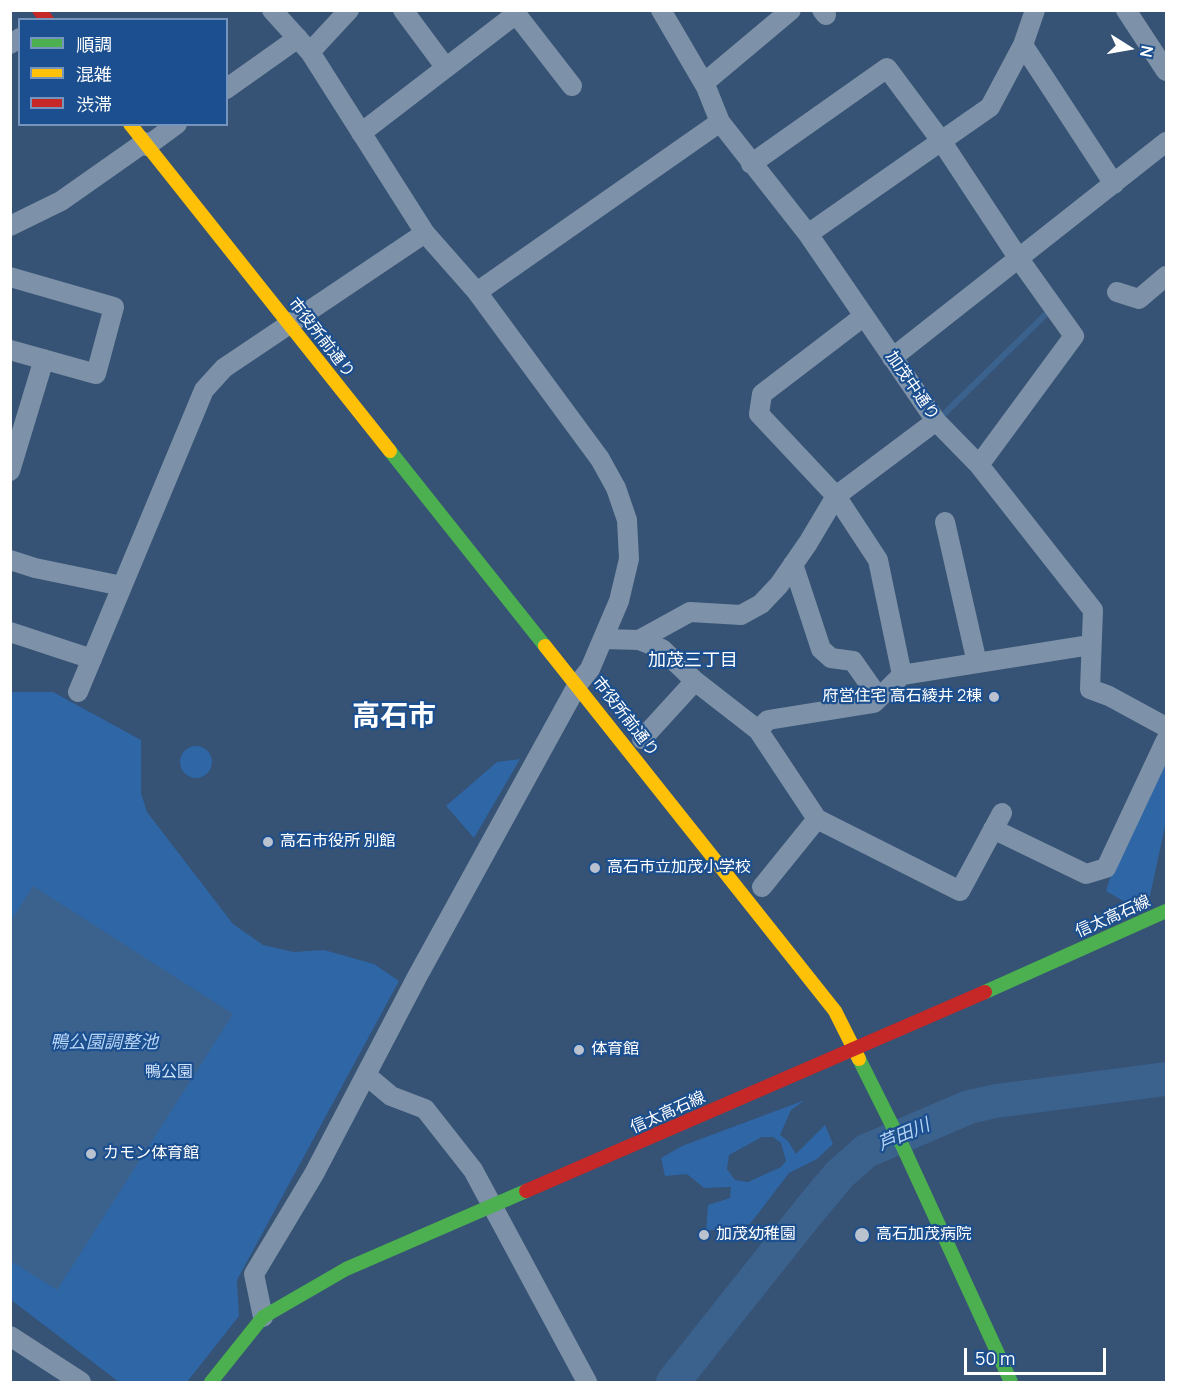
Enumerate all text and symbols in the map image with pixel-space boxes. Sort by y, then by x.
legend [18,18,228,126]
north arrow [1099,18,1159,78]
text: 順調 [76,32,112,56]
text: N [1135,44,1159,59]
text: 混雑 [76,62,112,86]
text: 渋滞 [76,92,112,116]
street label: 市役所前通り [284,294,358,382]
street label: 加茂中通り [881,348,943,424]
district label: 加茂三丁目 [648,650,738,672]
street label: 市役所前通り [588,673,662,761]
place label: 府営住宅 高石綾井 2棟 [822,687,982,707]
marker: 府営住宅 高石綾井 2棟 [987,690,1001,704]
district label: 高石市 [352,700,436,734]
place label: 高石市役所 別館 [280,832,395,852]
marker: 高石市役所 別館 [261,835,275,849]
place label: 高石市立加茂小学校 [607,858,751,878]
marker: 高石市立加茂小学校 [588,861,602,875]
street label: 信太高石線 [1073,892,1153,942]
water label: 鴨公園調整池 [50,1032,158,1054]
place label: 体育館 [591,1040,639,1060]
marker: 体育館 [572,1043,586,1057]
park label: 鴨公園 [145,1063,193,1083]
street label: 信太高石線 [628,1088,708,1138]
water label: 芦田川 [875,1115,933,1155]
place label: カモン体育館 [103,1144,199,1164]
marker: カモン体育館 [84,1147,98,1161]
place label: 加茂幼稚園 [716,1225,796,1245]
place label: 高石加茂病院 [876,1225,972,1245]
marker: 高石加茂病院 [853,1226,871,1244]
marker: 加茂幼稚園 [697,1228,711,1242]
scale bar [967,1336,1110,1374]
text: 50 m [975,1346,1015,1370]

